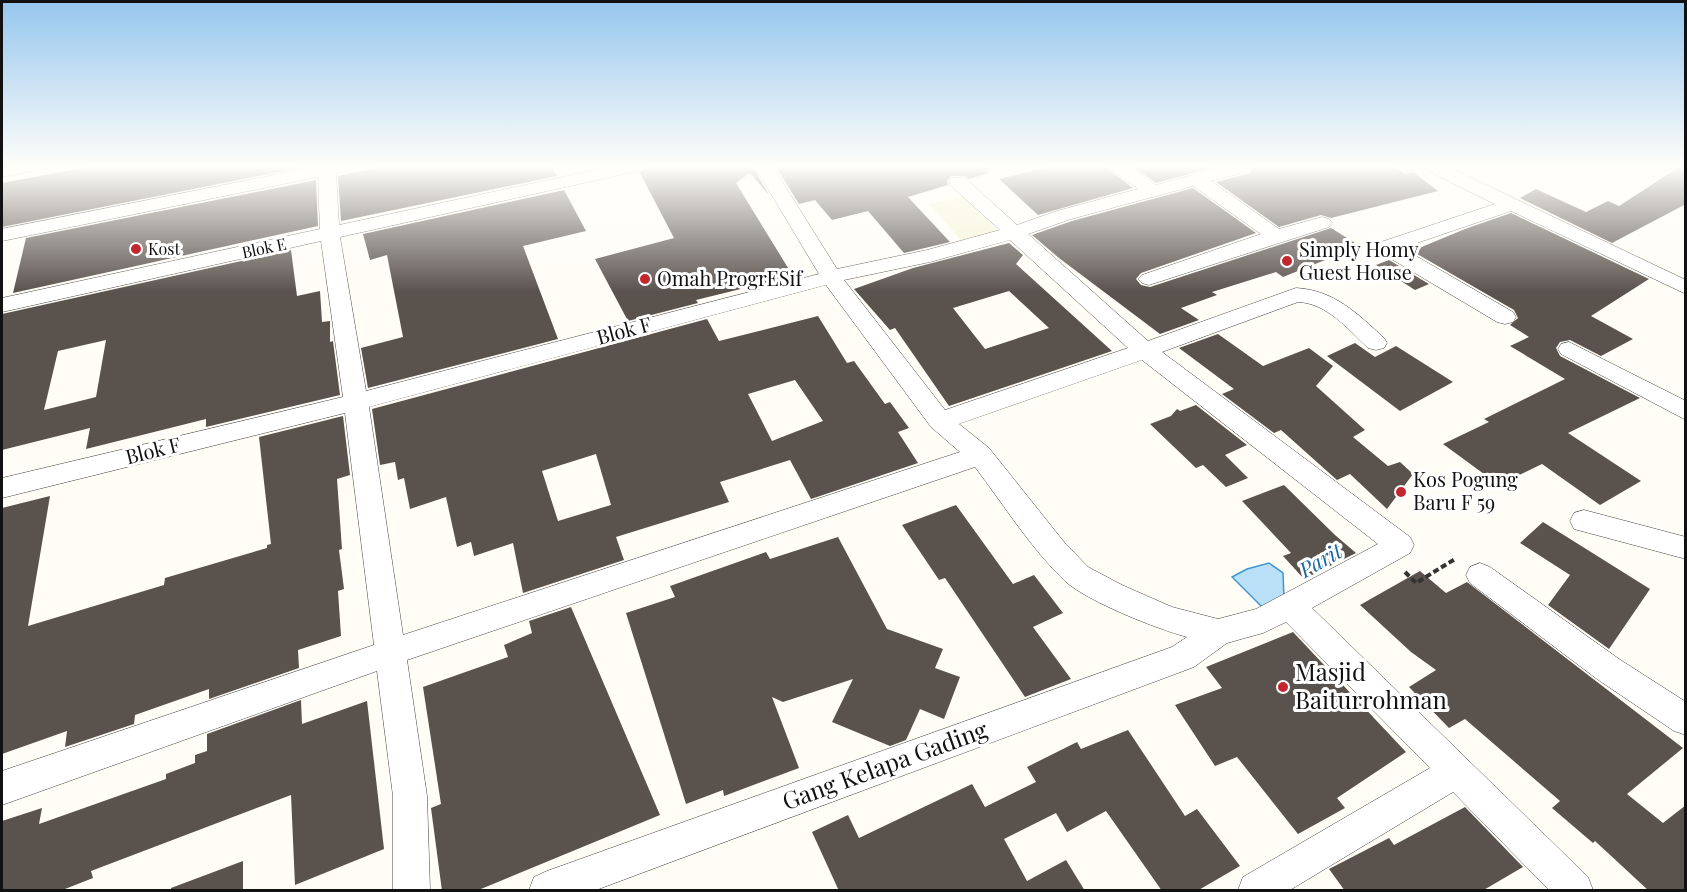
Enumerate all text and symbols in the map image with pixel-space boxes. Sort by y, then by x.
street label: Blok E [240,233,288,262]
place label: Simply Homy Guest House [1299,235,1419,285]
place label: Kost [148,238,180,259]
marker: Kost [129,242,143,256]
marker: Simply Homy Guest House [1280,254,1294,268]
place label: Omah ProgrESif [657,264,803,291]
marker: Omah ProgrESif [638,272,652,286]
street label: Blok F [593,309,654,350]
street label: Blok F [122,430,183,469]
place label: Kos Pogung Baru F 59 [1413,465,1518,515]
marker: Kos Pogung Baru F 59 [1394,485,1408,499]
water label: Parit [1292,535,1348,583]
place label: Masjid Baiturrohman [1295,655,1447,715]
marker: Masjid Baiturrohman [1276,680,1290,694]
street label: Gang Kelapa Gading [777,712,992,816]

